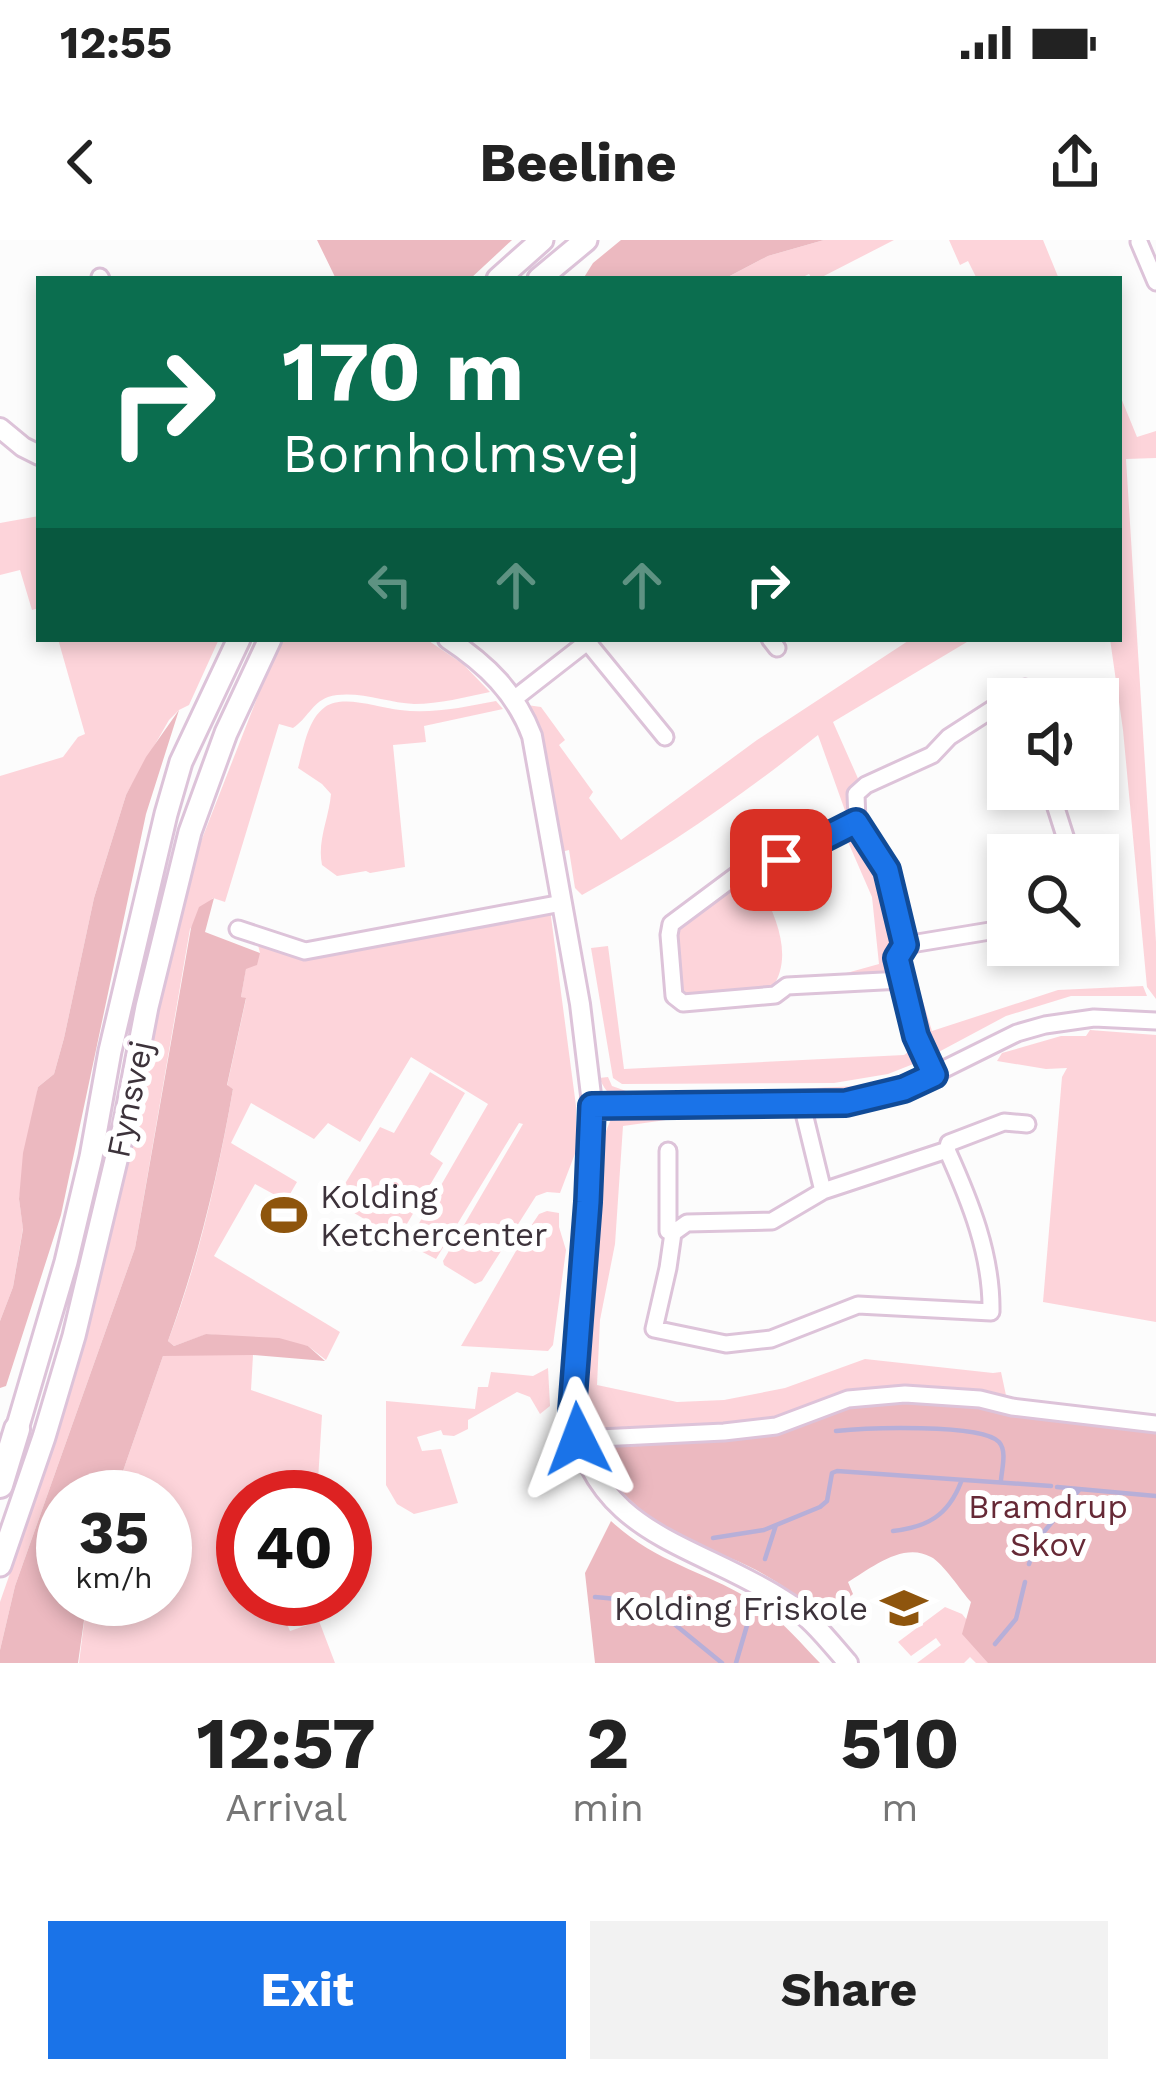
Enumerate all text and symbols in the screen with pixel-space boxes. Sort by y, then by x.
text: 12:55 [60,16,172,69]
icon: back [48,129,114,195]
icon: share [1042,129,1108,195]
text: Beeline [479,131,677,194]
text: 170 m [282,322,524,420]
icon: right [84,324,240,480]
text: Bornholmsvej [282,422,640,485]
icon: left [357,552,423,618]
icon: ahead [483,552,549,618]
icon: ahead [609,552,675,618]
icon: right [735,552,801,618]
map controls [987,678,1119,966]
button: sound [987,678,1119,810]
pin [730,809,832,911]
icon: arrive [748,827,814,893]
button: search [987,834,1119,966]
street label: Fynsvej [98,1037,161,1161]
place label: Kolding Ketchercenter [320,1177,548,1254]
sports icon: Kolding Ketchercenter [259,1190,309,1240]
position arrow [515,1376,641,1502]
speed limit sign: 40 [216,1470,372,1626]
park label: Bramdrup Skov [968,1487,1128,1564]
text: 35 [79,1497,149,1568]
text: km/h [75,1560,153,1595]
school or university icon: Kolding Friskole [879,1583,929,1633]
place label: Kolding Friskole [614,1589,868,1628]
text: 12:57 [196,1701,376,1785]
text: 2 [586,1701,629,1785]
text: 510 [840,1701,960,1785]
text: Arrival [225,1785,347,1830]
text: min [572,1785,644,1830]
text: m [881,1785,918,1830]
button: Exit [48,1921,566,2059]
button: Share [590,1921,1108,2059]

